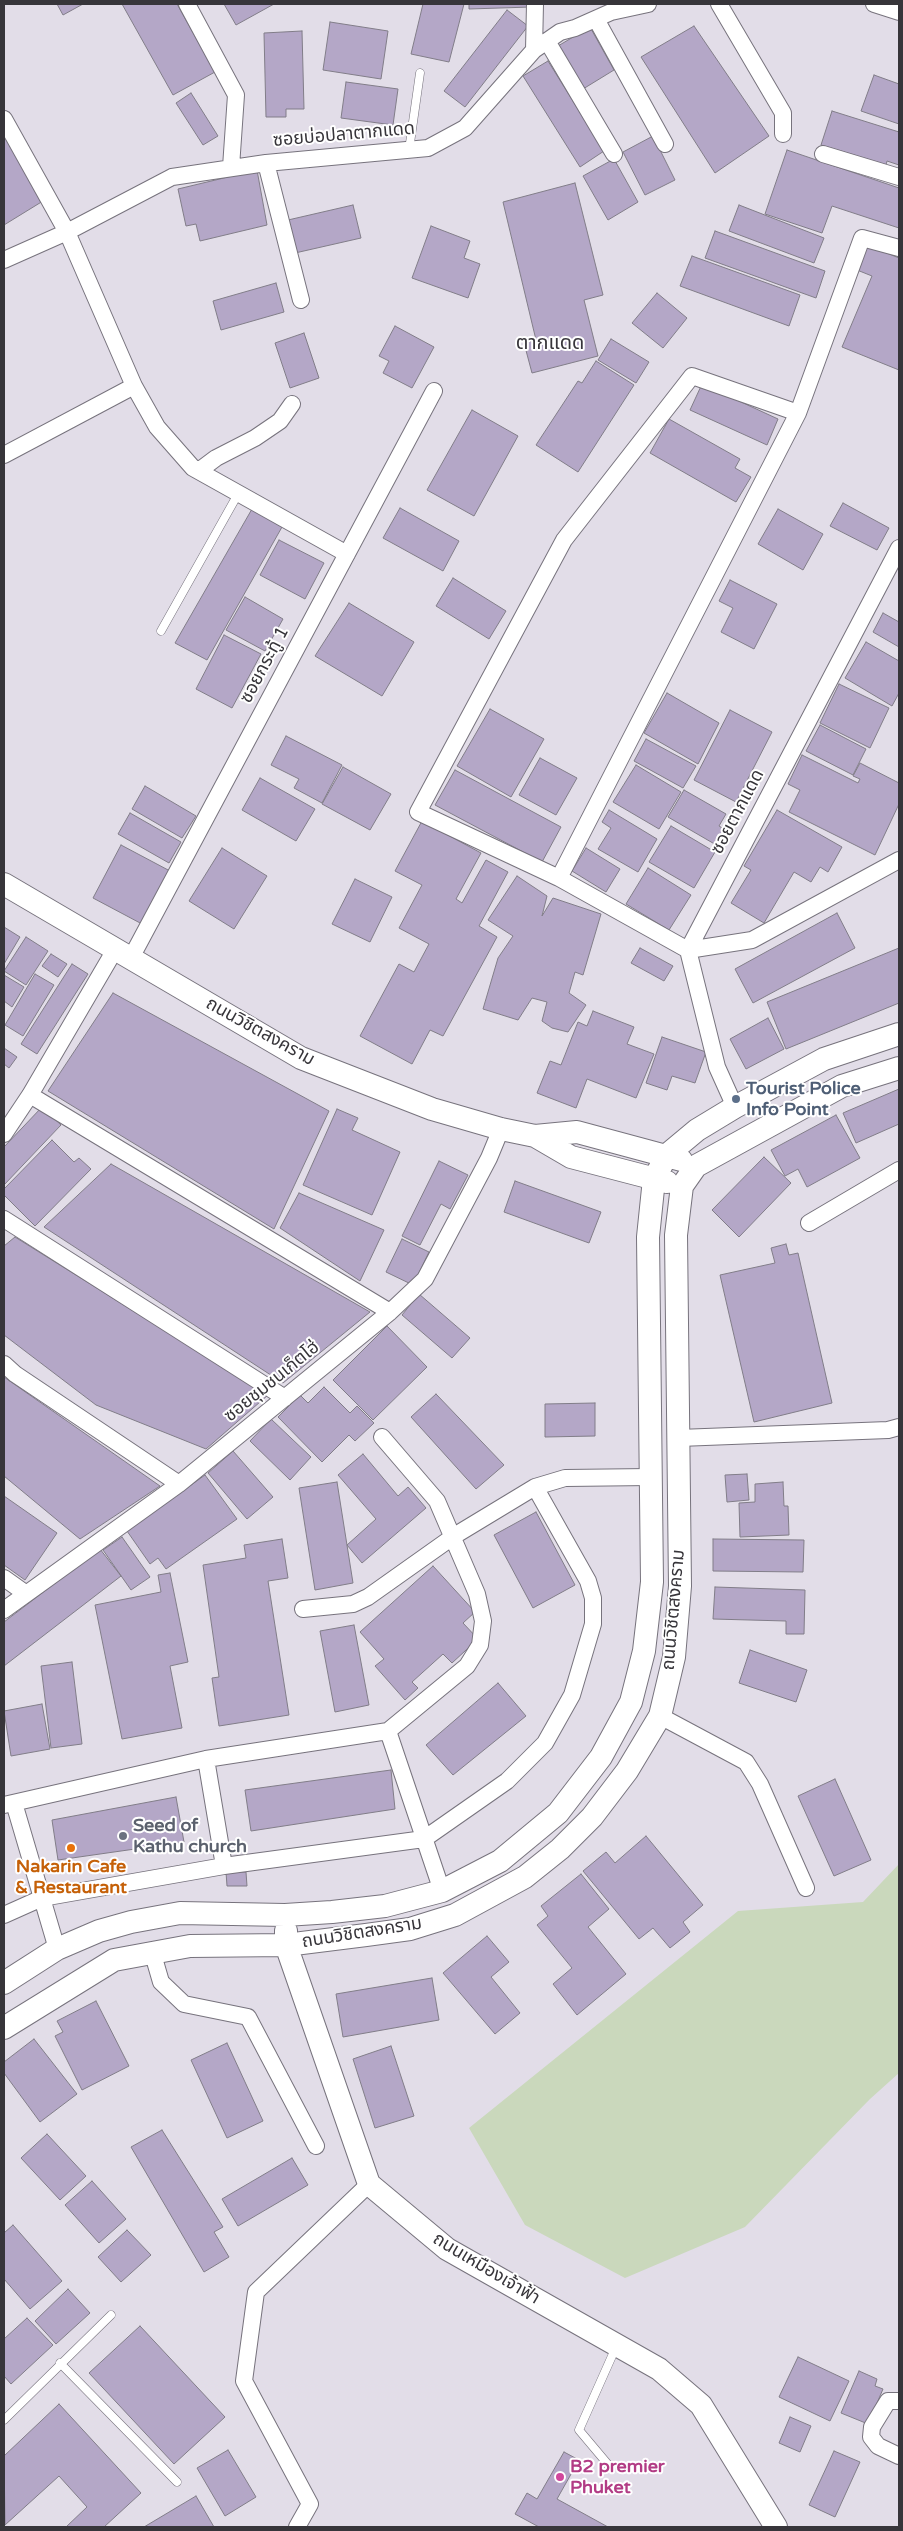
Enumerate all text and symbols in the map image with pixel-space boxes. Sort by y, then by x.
street label: ซอยบ่อปลาตากแดด [272,118,416,152]
district label: ตากแดด [516,332,584,356]
street label: ซอยกระทู้ 1 [236,623,294,707]
street label: ซอยตากแดด [707,766,769,858]
street label: ถนนวิชิตสงคราม [202,993,318,1071]
place label: Tourist Police Info Point [746,1078,861,1120]
marker: Tourist Police Info Point [730,1093,742,1105]
street label: ซอยชุมชนเก็ตโฮ่ [220,1337,324,1427]
street label: ถนนวิชิตสงคราม [658,1549,690,1671]
place label: Seed of Kathu church [133,1815,247,1858]
marker: Seed of Kathu church [117,1830,129,1842]
marker: Nakarin Cafe & Restaurant [65,1842,77,1854]
place label: Nakarin Cafe & Restaurant [15,1856,127,1898]
street label: ถนนวิชิตสงคราม [300,1913,424,1953]
street label: ถนนเหมืองเจ้าฟ้า [429,2229,543,2309]
place label: B2 premier Phuket [570,2456,665,2498]
marker: B2 premier Phuket [554,2471,566,2483]

